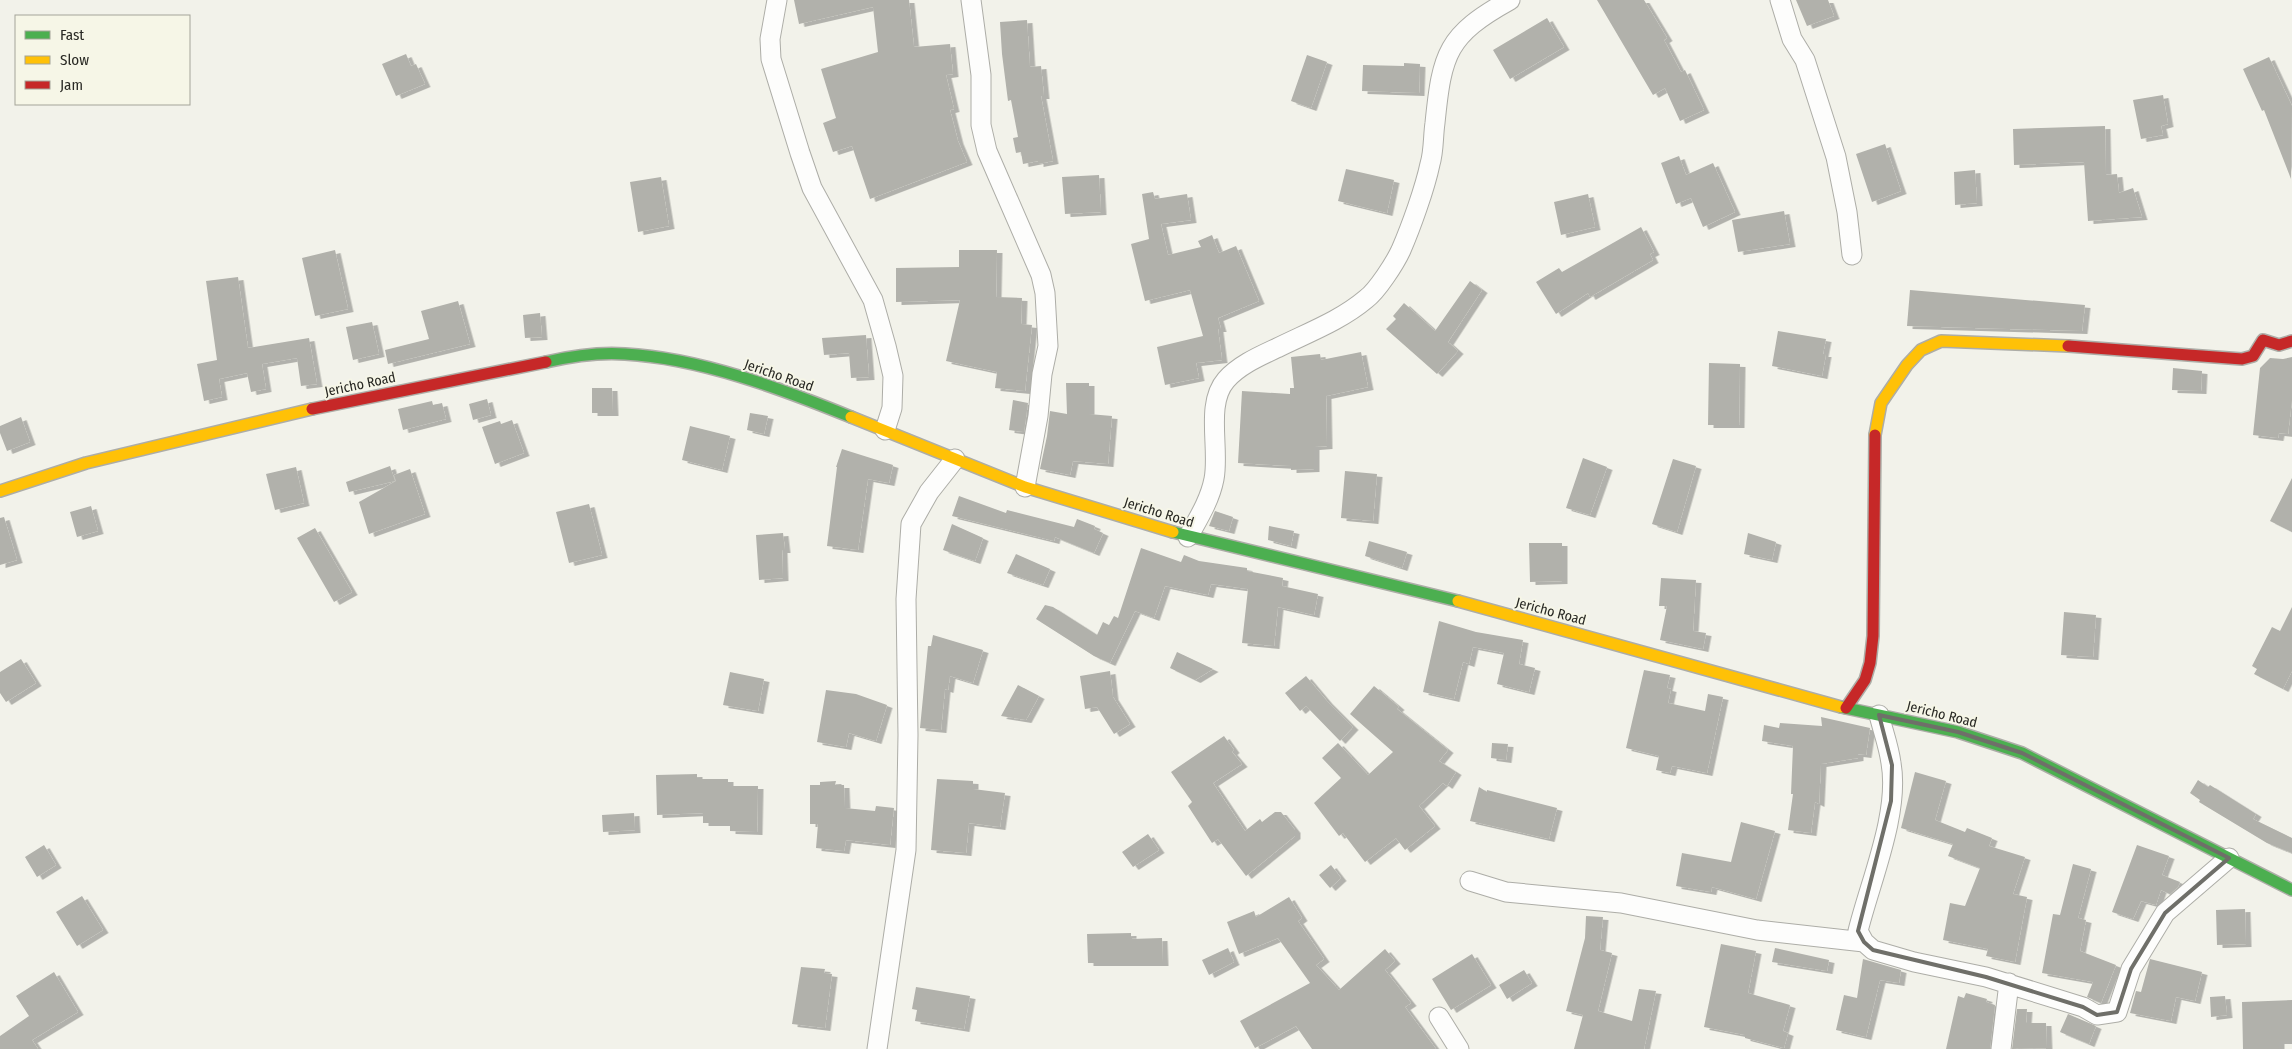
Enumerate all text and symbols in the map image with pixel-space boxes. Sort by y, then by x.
legend [15,15,190,105]
text: Fast [60,26,84,44]
text: Slow [60,51,89,69]
text: Jam [60,76,83,94]
street label: Jericho Road [742,356,816,395]
street label: Jericho Road [323,369,397,400]
street label: Jericho Road [1122,494,1196,531]
street label: Jericho Road [1514,594,1588,629]
street label: Jericho Road [1905,698,1979,731]

